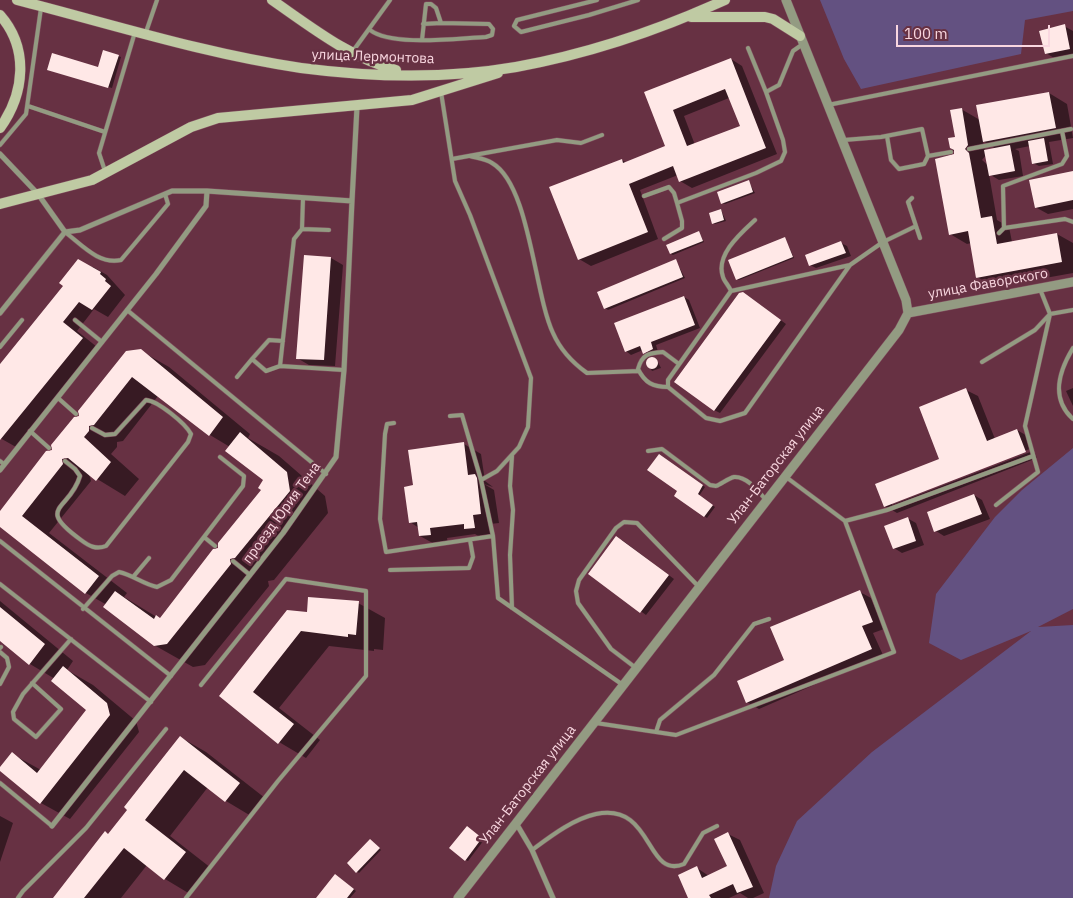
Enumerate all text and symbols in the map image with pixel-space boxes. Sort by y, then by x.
scale bar [898,15,1052,47]
text: 100 m [904,24,948,43]
street label: улица Лермонтова [311,46,435,68]
street label: улица Фаворского [927,265,1049,303]
street label: Улан-Баторская улица [724,402,828,528]
street label: проезд Юрия Тена [240,459,324,567]
street label: Улан-Баторская улица [476,722,580,848]

